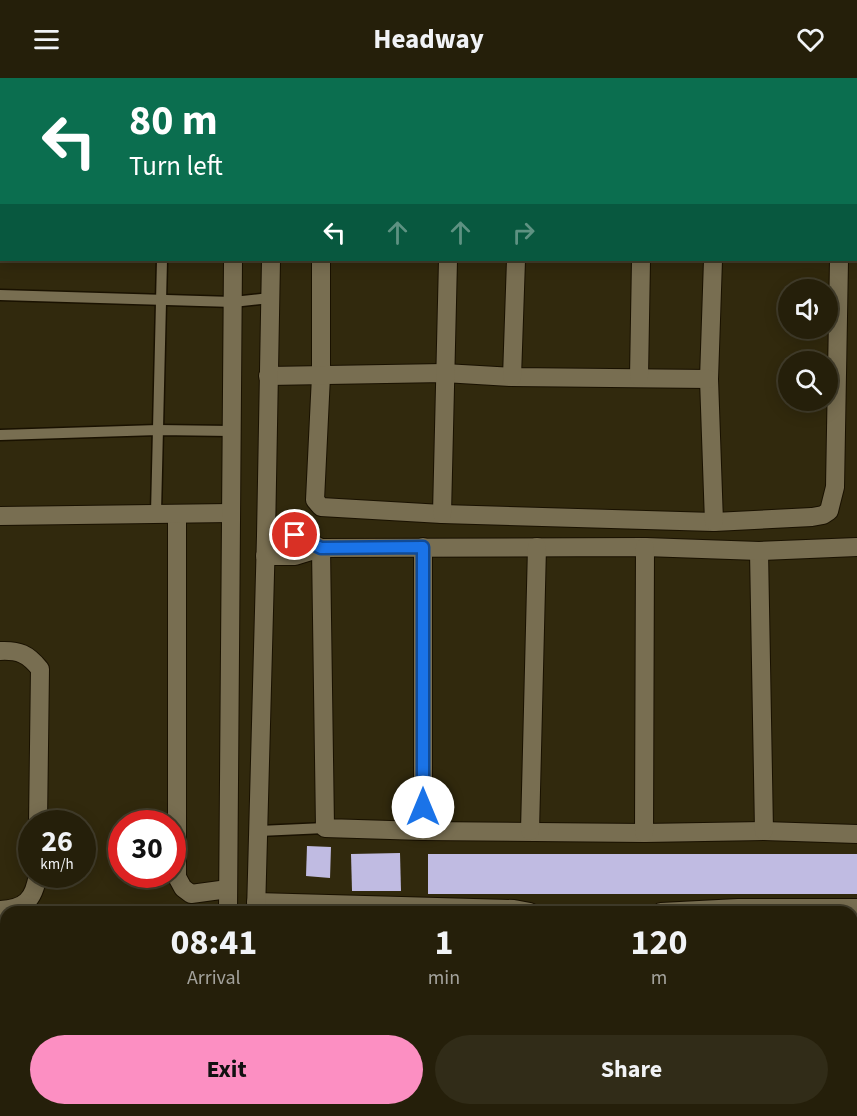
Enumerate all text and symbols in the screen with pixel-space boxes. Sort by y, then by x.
text: Headway [373,20,484,59]
icon: menu [30,23,63,56]
icon: heart [794,23,827,56]
text: 80 m [129,91,218,151]
icon: left [30,102,108,180]
text: Turn left [129,147,223,186]
icon: left [318,216,351,249]
icon: ahead [381,216,414,249]
icon: ahead [444,216,477,249]
icon: right [507,216,540,249]
map controls [778,279,838,411]
button: sound [778,279,838,339]
button: search [778,351,838,411]
pin [269,509,320,560]
icon: arrive [278,518,311,551]
position arrow [391,775,455,839]
speed limit sign: 30 [108,810,186,888]
text: 26 [41,820,73,863]
text: km/h [40,854,74,875]
text: 08:41 [170,917,257,968]
text: 1 [434,917,453,968]
text: 120 [631,917,688,968]
text: Arrival [187,964,241,992]
text: min [428,964,460,992]
text: m [651,964,667,992]
button: Exit [30,1035,423,1104]
button: Share [435,1035,828,1104]

